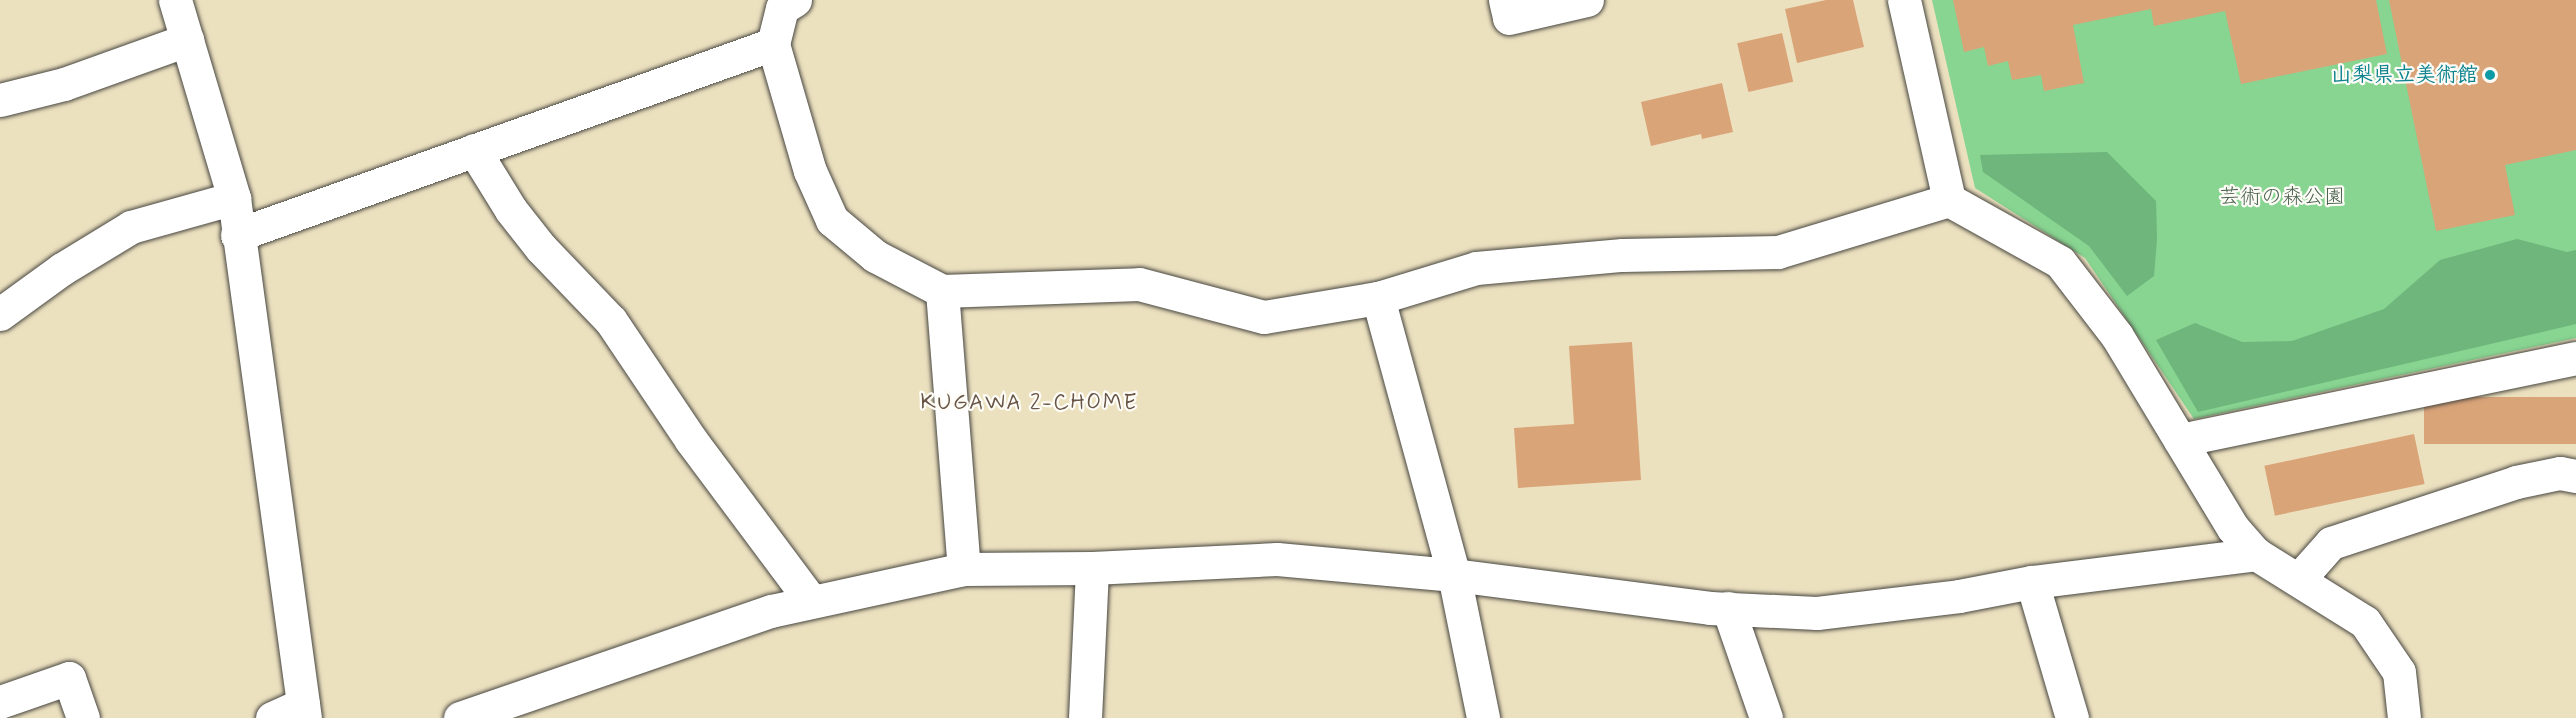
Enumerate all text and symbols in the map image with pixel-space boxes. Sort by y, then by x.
place label: 山梨県立美術館 [2331,62,2478,88]
marker: 山梨県立美術館 [2483,68,2497,82]
park label: 芸術の森公園 [2219,184,2345,210]
district label: KUGAWA 2-CHOME [922,391,1136,417]

